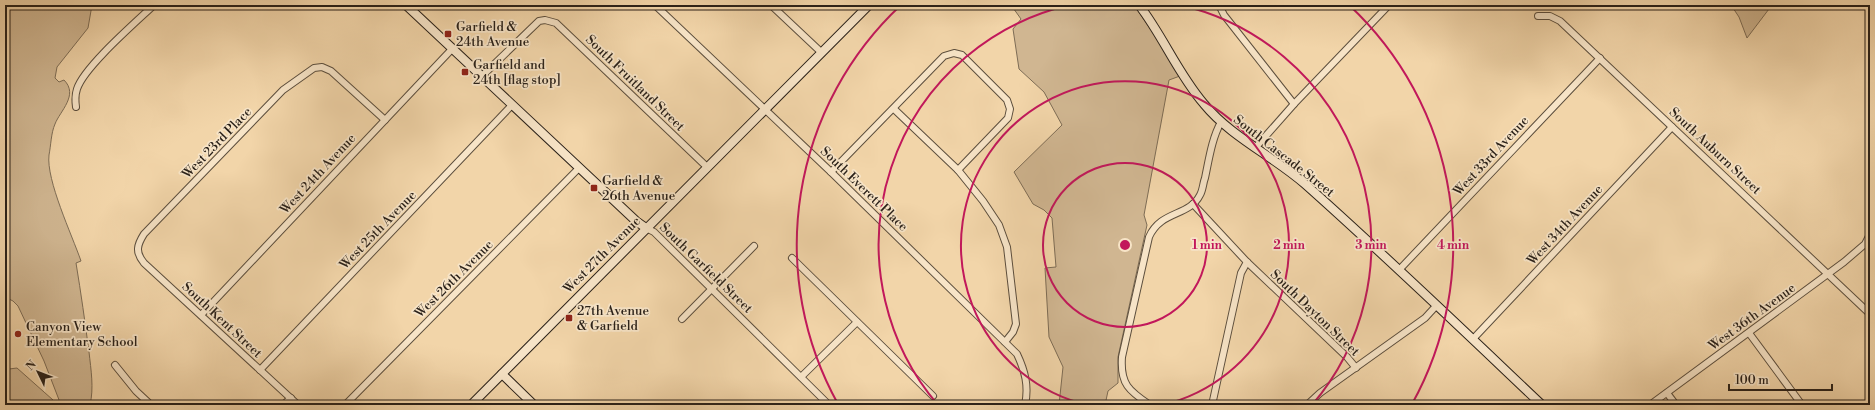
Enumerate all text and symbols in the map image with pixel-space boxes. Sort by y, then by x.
place label: Garfield & 24th Avenue [456,19,530,50]
marker: Garfield & 24th Avenue [443,29,453,39]
street label: South Fruitland Street [582,32,688,135]
place label: Garfield and 24th [flag stop] [473,57,561,88]
marker: Garfield and 24th [flag stop] [460,67,470,77]
street label: West 23rd Place [178,104,255,183]
street label: South Auburn Street [1666,104,1765,198]
street label: South Cascade Street [1230,112,1338,201]
street label: West 33rd Avenue [1449,112,1532,200]
street label: West 24th Avenue [276,130,360,218]
street label: South Everett Place [817,143,911,235]
place label: Garfield & 26th Avenue [602,173,676,204]
street label: West 34th Avenue [1523,181,1607,269]
marker: Garfield & 26th Avenue [589,183,599,193]
street label: West 25th Avenue [336,187,420,273]
street label: West 27th Avenue [559,213,644,298]
street label: South Garfield Street [656,219,756,317]
street label: West 26th Avenue [411,236,497,322]
centre of rings [1118,238,1132,252]
text: 1 min [1192,238,1223,253]
text: 2 min [1273,238,1305,253]
text: 3 min [1355,238,1387,253]
text: 4 min [1437,238,1470,253]
street label: South Dayton Street [1267,266,1363,360]
street label: South Kent Street [179,279,266,361]
street label: West 36th Avenue [1705,280,1799,355]
place label: 27th Avenue & Garfield [577,303,649,334]
marker: 27th Avenue & Garfield [564,313,574,323]
place label: Canyon View Elementary School [26,319,138,350]
marker: Canyon View Elementary School [13,329,23,339]
north arrow [18,352,58,392]
text: N [23,358,40,374]
scale bar [1729,366,1832,392]
text: 100 m [1735,373,1769,388]

